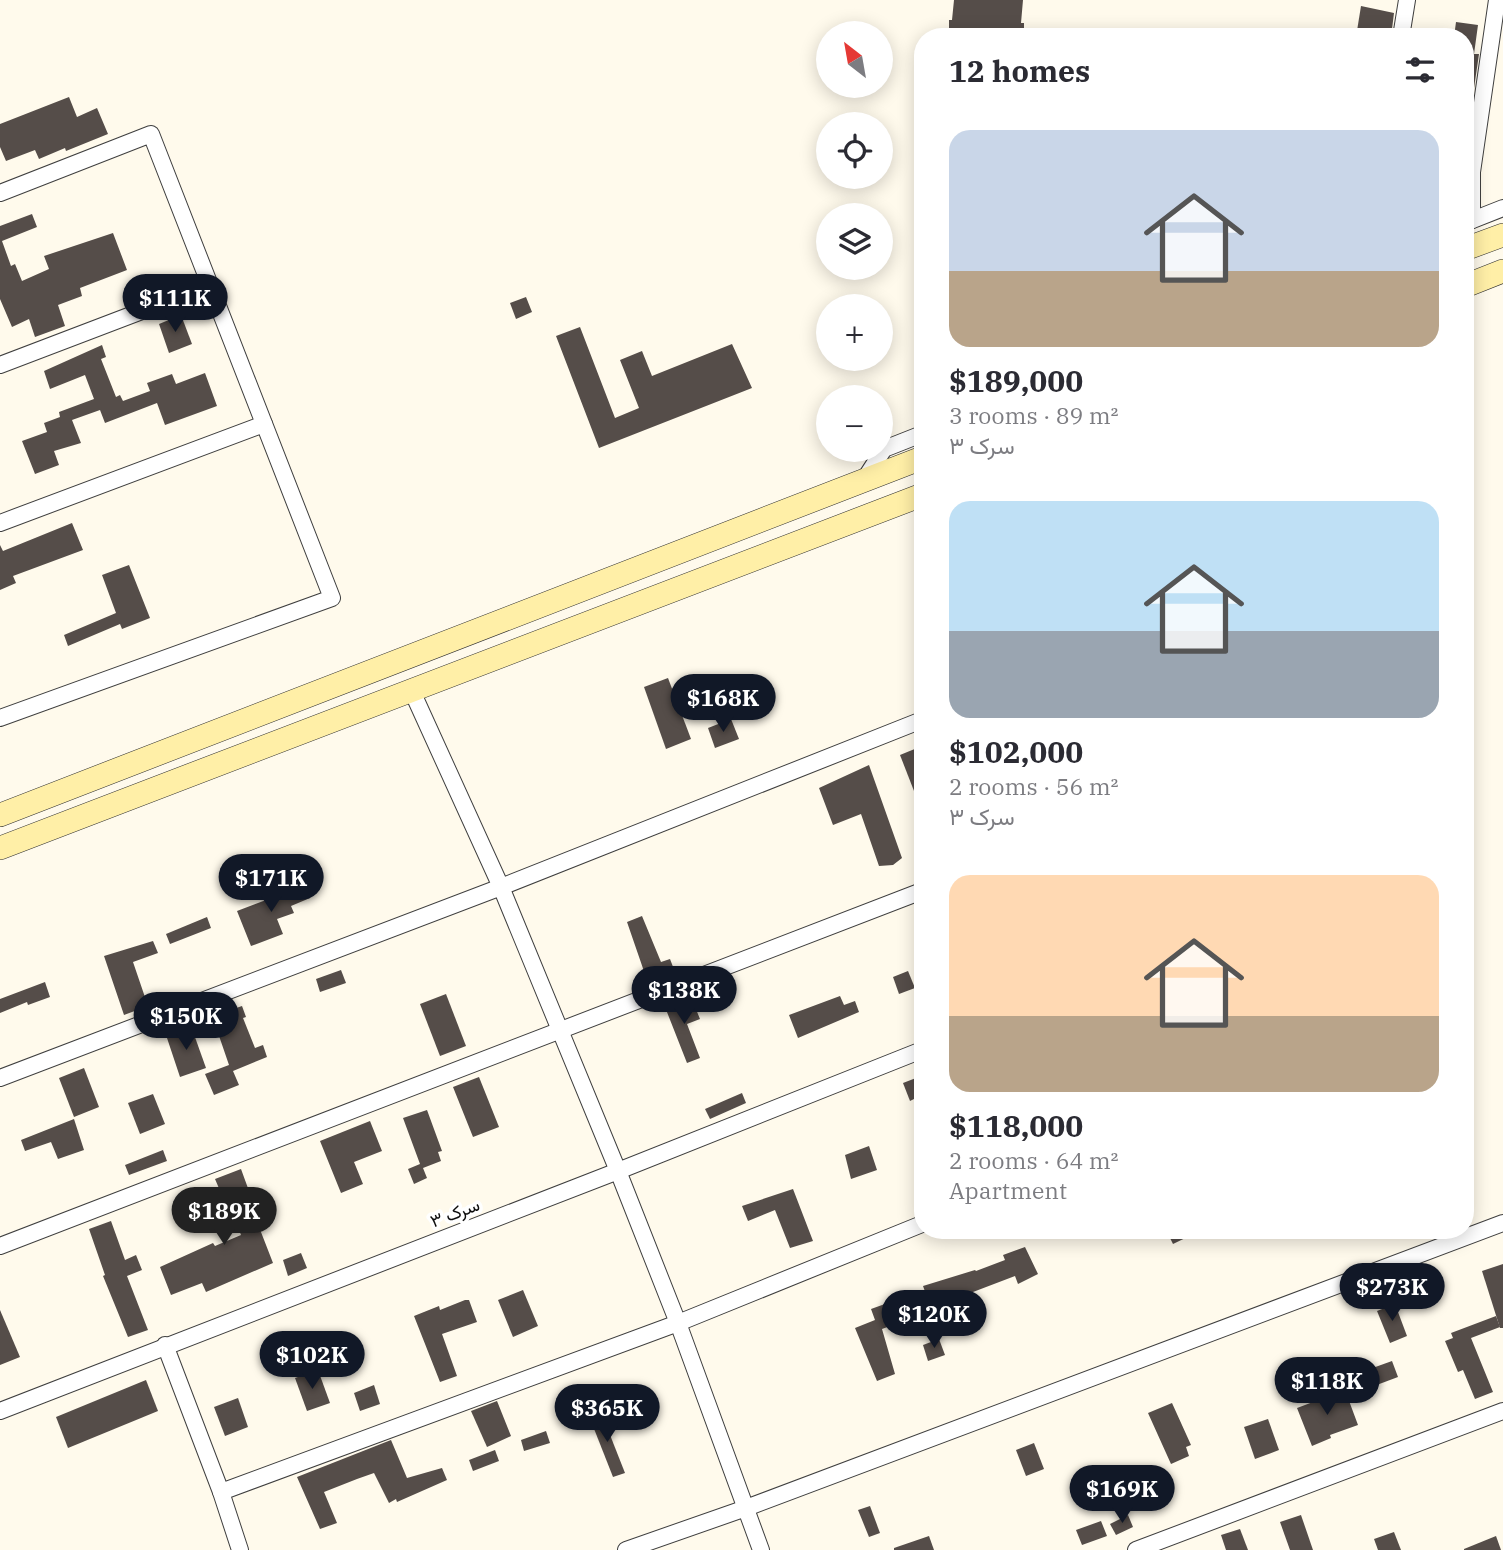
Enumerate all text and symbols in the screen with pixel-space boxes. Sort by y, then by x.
north arrow [816,21,892,98]
map controls [816,21,893,462]
text: 12 homes [949,51,1090,90]
icon: filters [1401,51,1439,89]
button: locate [816,112,893,189]
icon: home [1131,175,1257,301]
button: layers [816,203,893,280]
pin: $111K [126,274,224,334]
text: $111K [139,282,211,312]
button: + [816,294,893,371]
text: $189,000 [949,361,1083,400]
button: − [816,385,893,462]
text: 3 rooms · 89 m² [949,400,1119,430]
text: سرک ۳ [949,430,1015,460]
icon: home [1131,546,1257,672]
pin: $168K [674,674,772,734]
text: $168K [687,682,759,712]
text: $102,000 [949,732,1083,771]
text: 2 rooms · 56 m² [949,771,1119,801]
text: سرک ۳ [949,801,1015,831]
pin: $171K [222,855,320,914]
text: $171K [235,862,307,892]
icon: home [1131,920,1257,1046]
pin: $138K [635,967,733,1026]
text: $138K [648,974,720,1004]
pin: $150K [137,992,235,1052]
text: $150K [150,1000,222,1030]
text: $118,000 [949,1106,1083,1145]
text: 2 rooms · 64 m² [949,1145,1119,1175]
text: Apartment [949,1175,1067,1205]
pin: $189K [175,1188,273,1247]
street label: سرک ۳ [427,1193,483,1232]
text: $189K [188,1195,260,1225]
pin: $273K [1343,1264,1441,1323]
text: $273K [1356,1271,1428,1301]
pin: $120K [885,1290,983,1350]
text: $120K [898,1298,970,1328]
pin: $102K [263,1332,361,1391]
text: $102K [276,1339,348,1369]
pin: $118K [1278,1358,1376,1417]
text: $118K [1291,1365,1363,1395]
pin: $365K [558,1384,656,1444]
text: $365K [571,1392,643,1422]
pin: $169K [1073,1466,1171,1525]
text: $169K [1086,1473,1158,1503]

